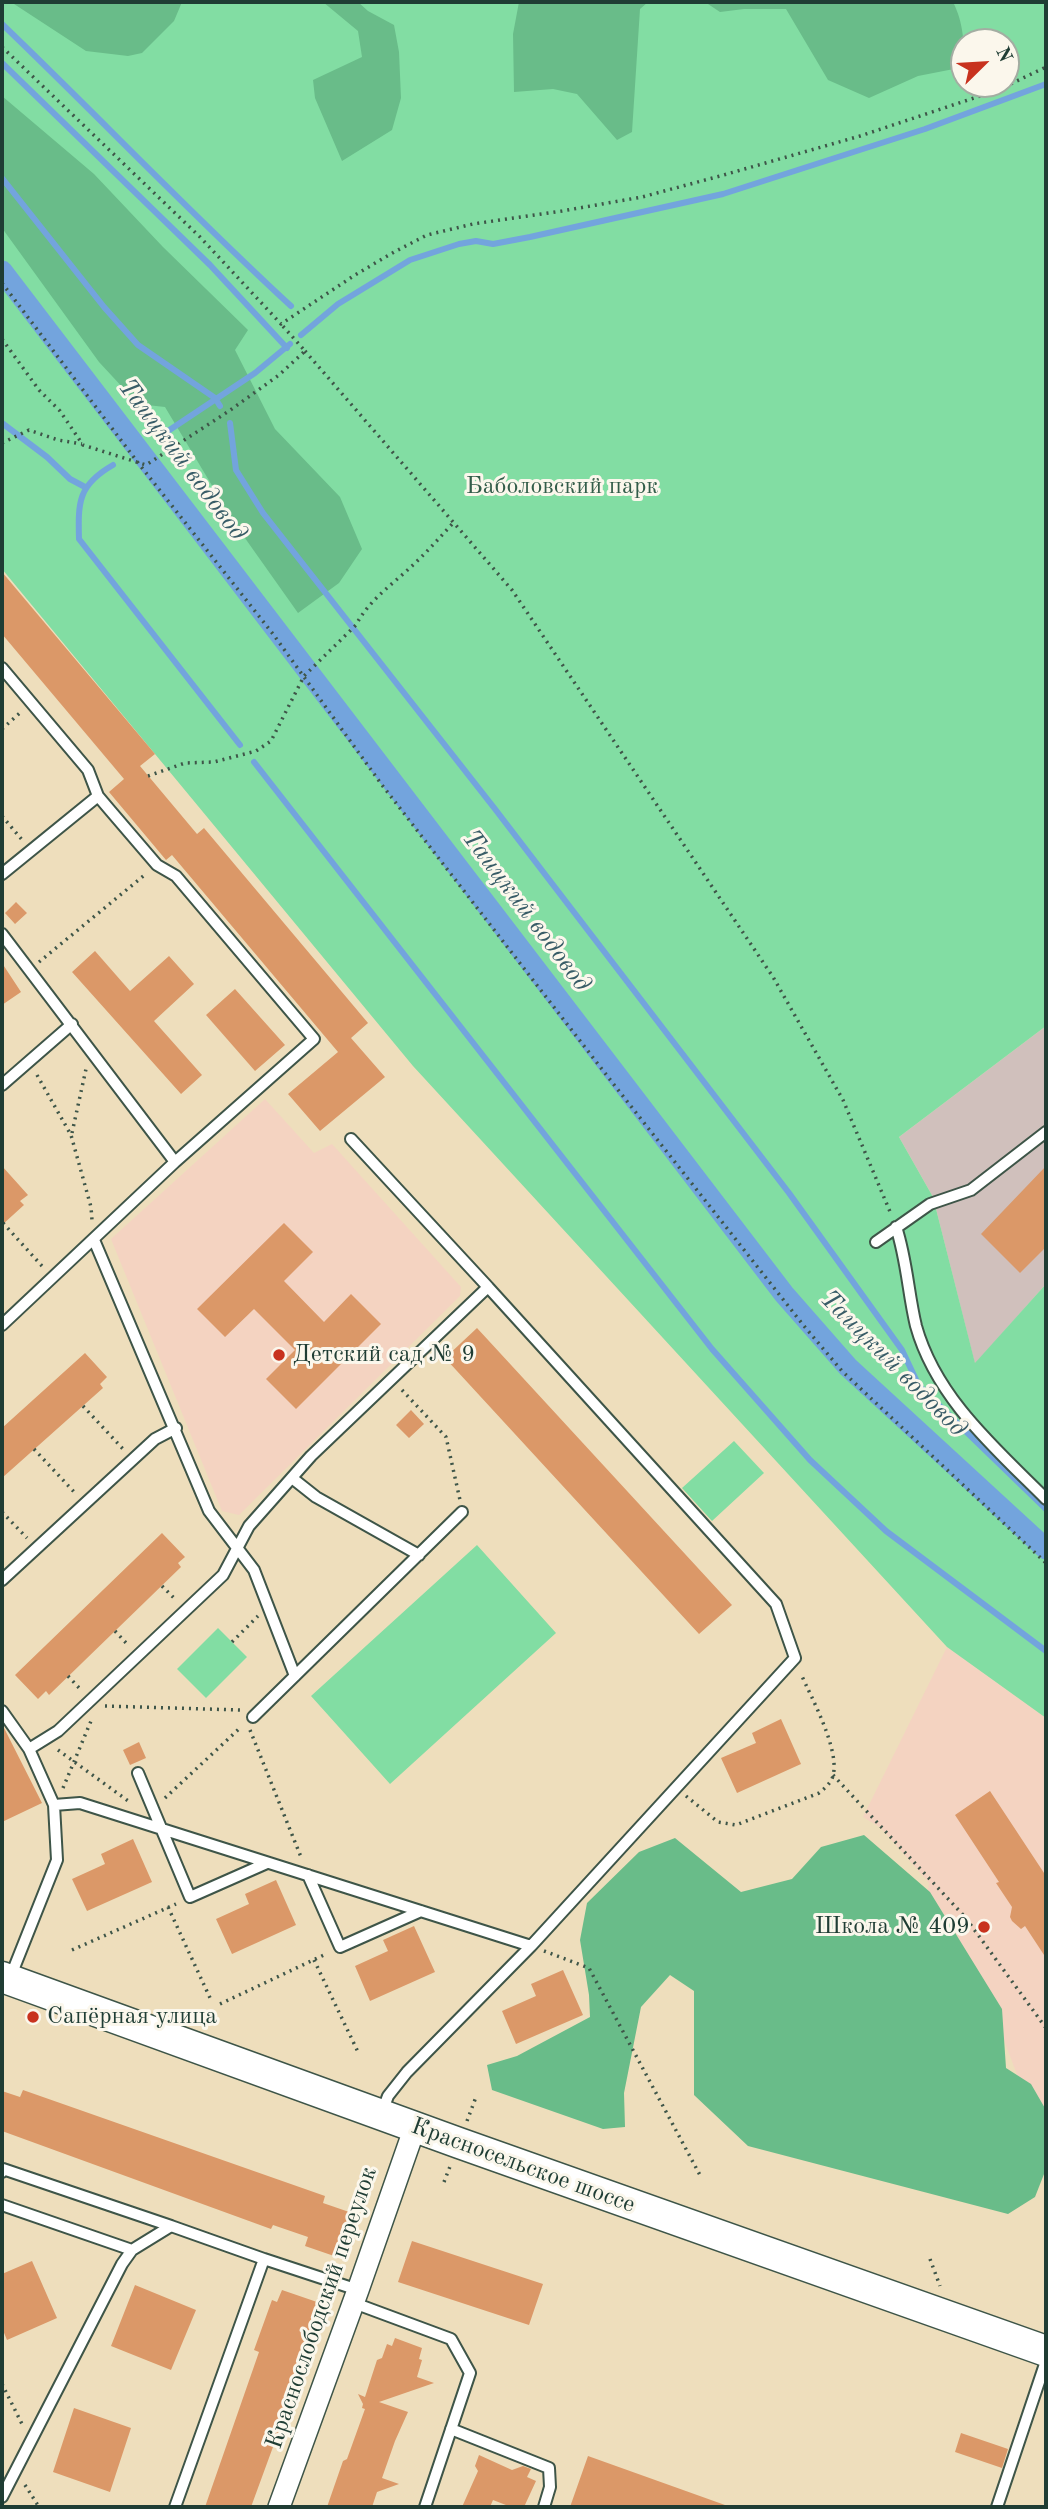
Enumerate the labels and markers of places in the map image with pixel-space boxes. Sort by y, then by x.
place label: Детский сад № 9 [293,1341,475,1369]
marker: Детский сад № 9 [271,1347,287,1363]
place label: Школа № 409 [815,1913,970,1941]
marker: Школа № 409 [976,1919,992,1935]
place label: Сапёрная улица [47,2003,217,2031]
marker: Сапёрная улица [25,2009,41,2025]

